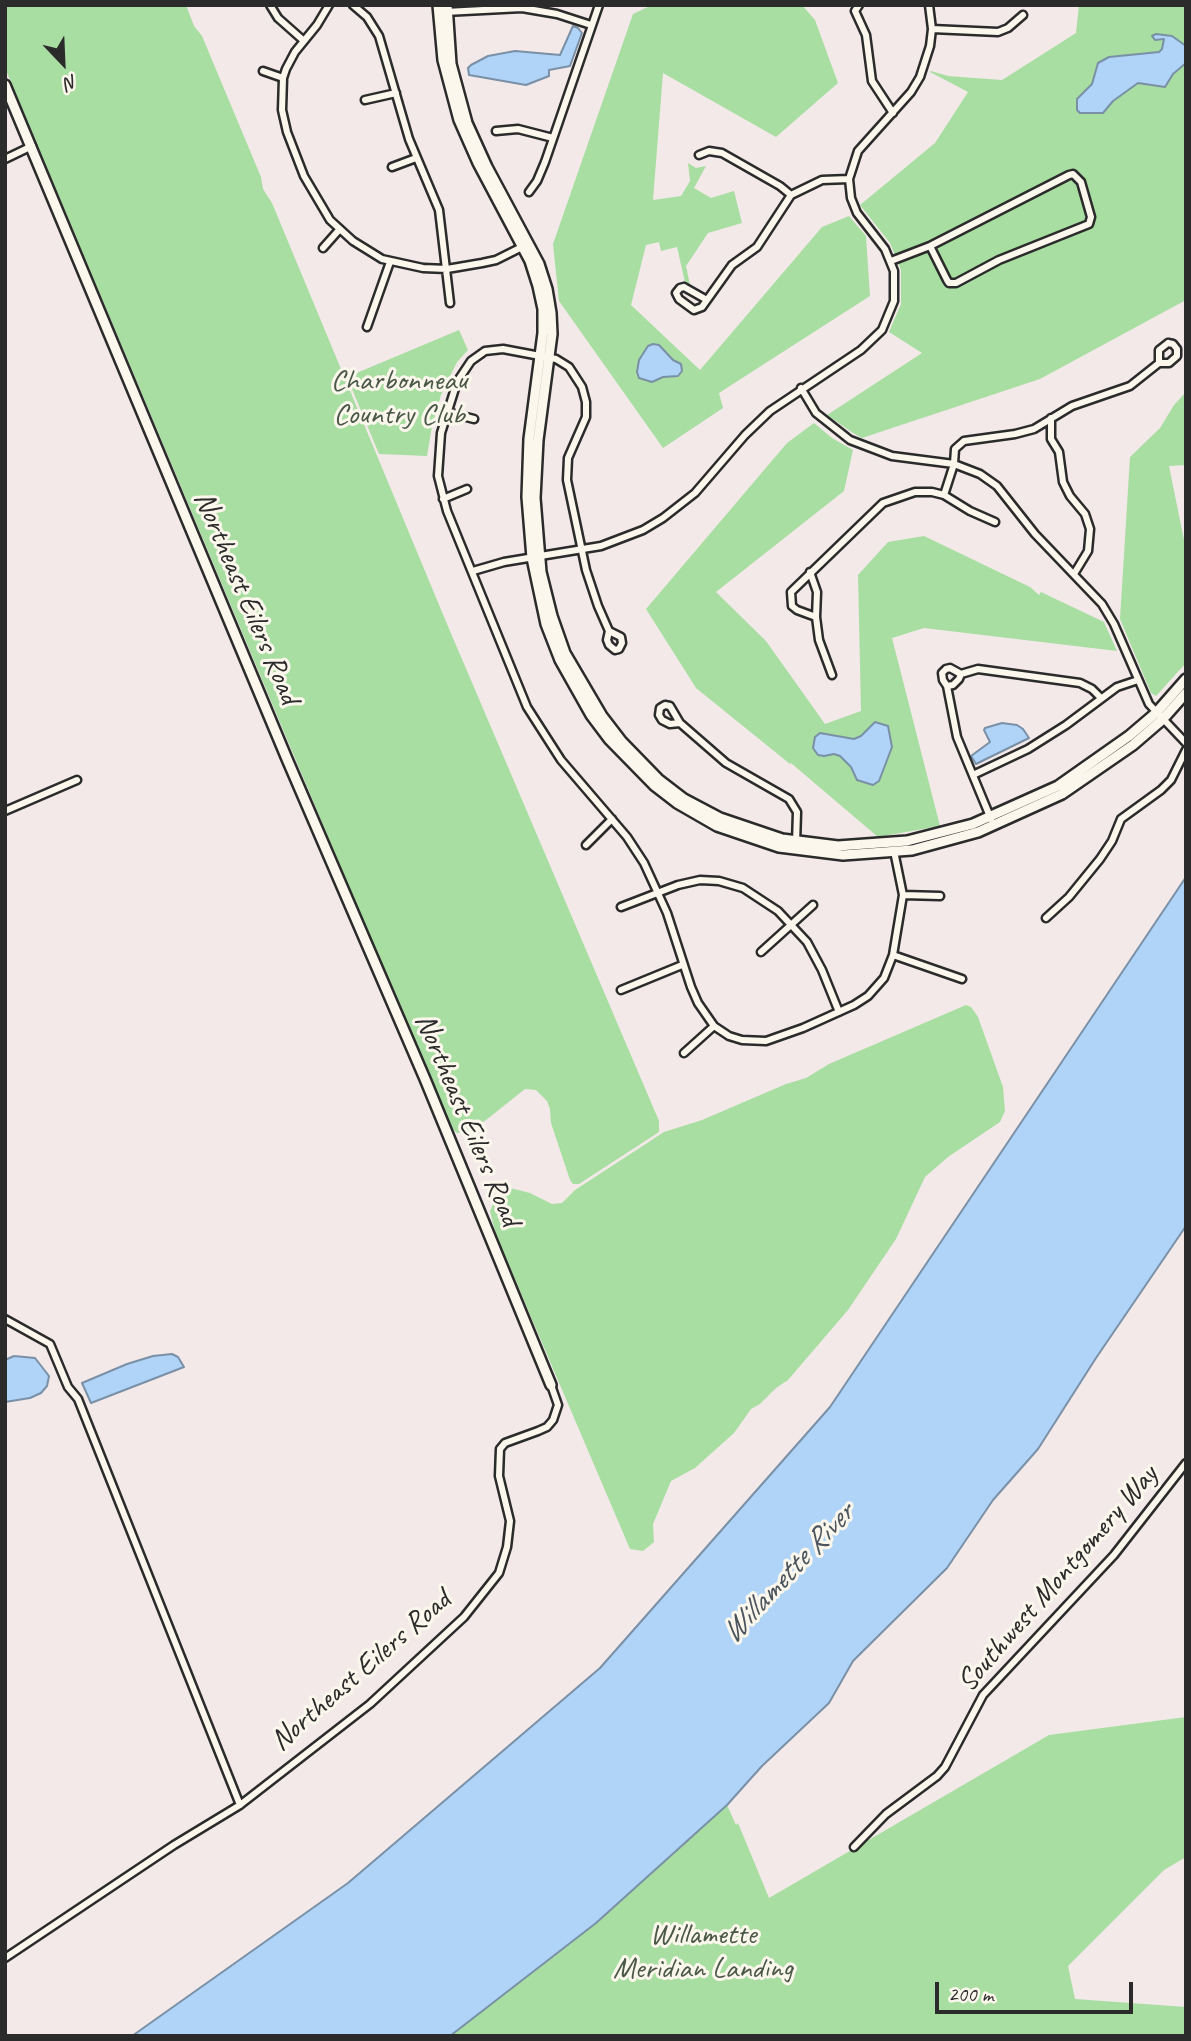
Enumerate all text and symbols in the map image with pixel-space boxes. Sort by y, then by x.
north arrow [28,28,98,98]
text: N [61,69,81,96]
park label: Charbonneau Country Club [331,363,467,434]
street label: Northeast Eilers Road [185,486,307,710]
street label: Northeast Eilers Road [406,1008,528,1232]
street label: Southwest Montgomery Way [950,1458,1166,1700]
water label: Willamette River [714,1496,862,1652]
street label: Northeast Eilers Road [263,1583,459,1759]
park label: Willamette Meridian Landing [613,1917,793,1988]
scale bar [939,1968,1137,2012]
text: 200 m [948,1981,993,2007]

